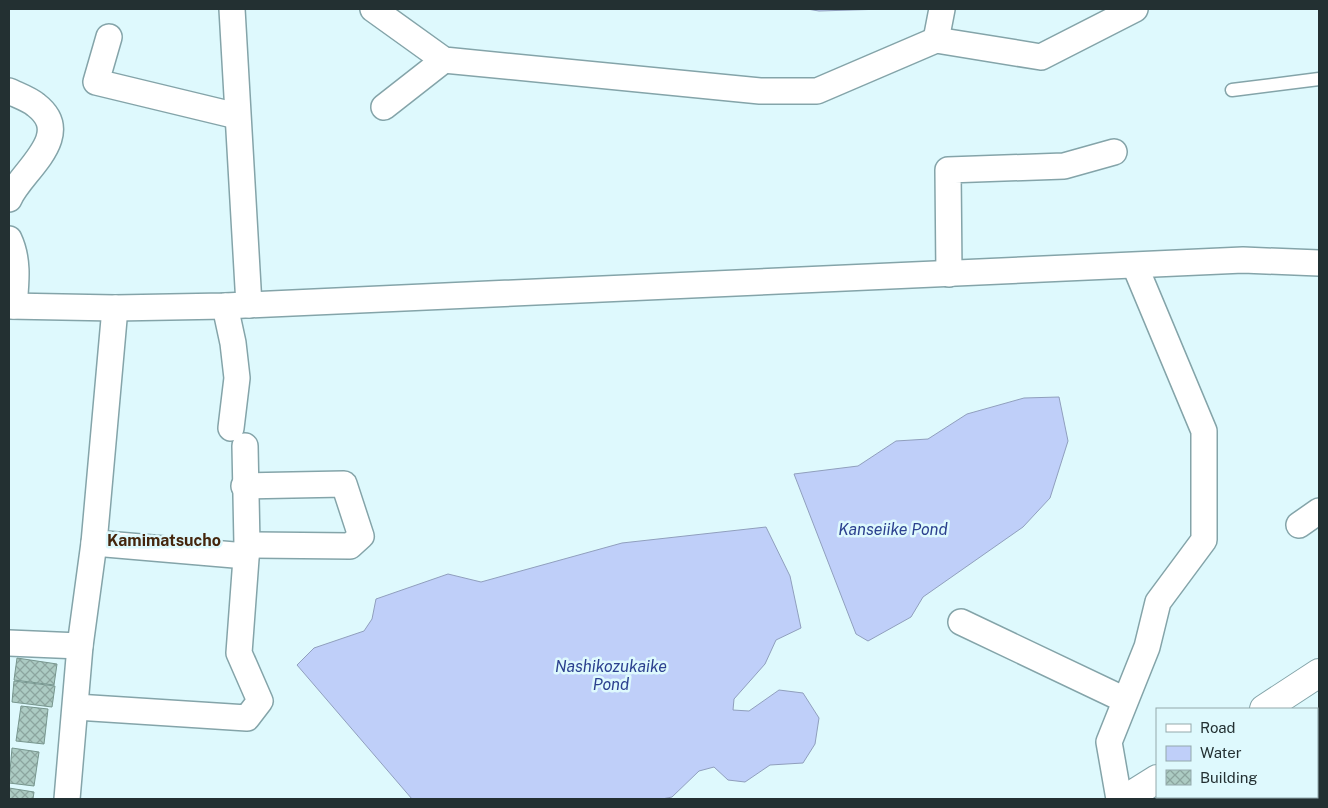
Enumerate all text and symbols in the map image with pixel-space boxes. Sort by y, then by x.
water label: Kanseiike Pond [838,520,949,539]
district label: Kamimatsucho [107,531,221,550]
water label: Nashikozukaike Pond [555,657,667,694]
legend [1156,708,1318,798]
text: Road [1200,719,1236,736]
text: Water [1200,744,1242,761]
text: Building [1200,769,1258,786]

